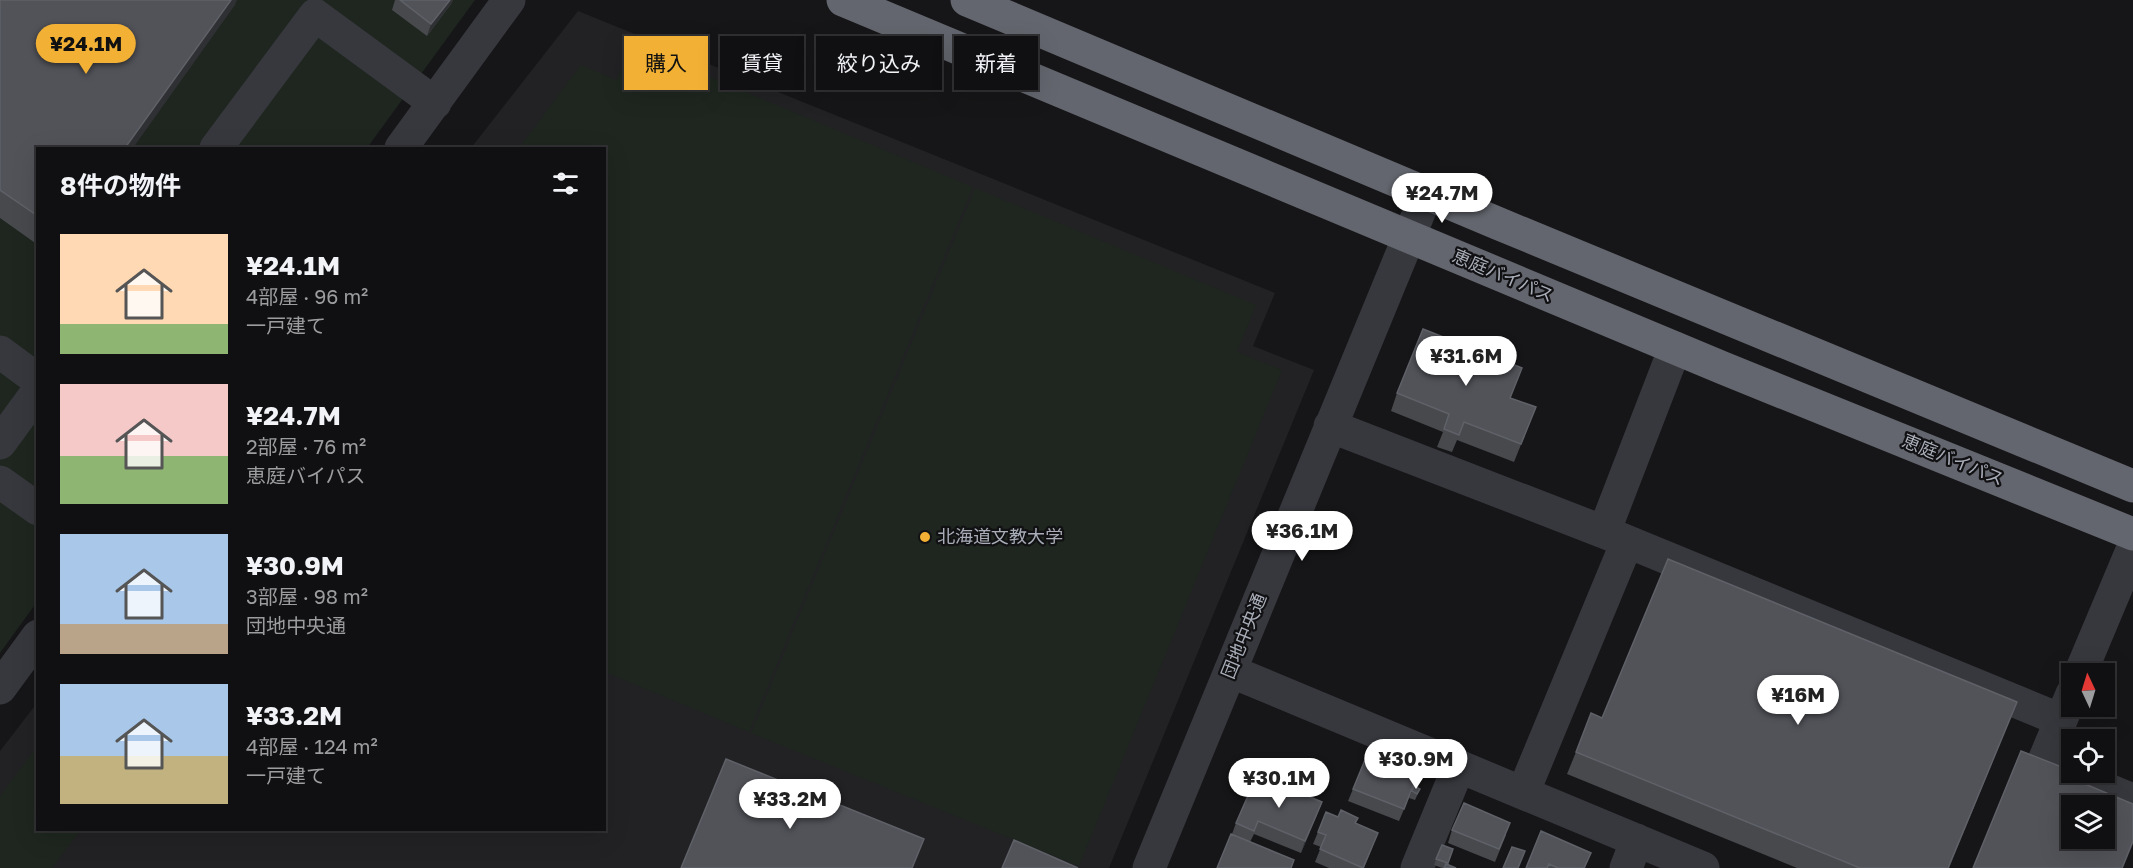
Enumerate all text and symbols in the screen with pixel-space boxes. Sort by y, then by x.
pin: ¥24.1M [37,24,135,75]
text: ¥24.1M [50,31,122,55]
chip: 購入 [624,36,708,90]
chip: 賃貸 [720,36,804,90]
chip: 絞り込み [816,36,942,90]
chip: 新着 [954,36,1038,90]
icon: filters [549,167,582,200]
text: 8件の物件 [60,170,181,201]
pin: ¥24.7M [1393,173,1491,224]
text: ¥24.7M [1406,180,1479,204]
street label: 恵庭バイパス [1450,244,1557,306]
text: ¥24.1M [246,250,340,281]
icon: home [108,258,180,330]
text: 4部屋 · 96 m² [246,284,368,308]
text: 一戸建て [246,313,326,337]
pin: ¥31.6M [1417,336,1515,387]
text: ¥31.6M [1430,343,1502,367]
text: ¥24.7M [246,400,341,431]
icon: home [108,408,180,480]
street label: 恵庭バイパス [1899,429,2007,489]
text: 2部屋 · 76 m² [246,434,366,458]
text: 恵庭バイパス [246,463,366,487]
pin: ¥36.1M [1253,511,1351,562]
text: ¥36.1M [1266,518,1338,542]
place label: 北海道文教大学 [937,525,1063,547]
marker: 北海道文教大学 [918,530,932,544]
text: ¥30.9M [246,550,344,581]
icon: home [108,558,180,630]
text: 3部屋 · 98 m² [246,584,368,608]
street label: 団地中央通 [1216,590,1270,681]
text: 団地中央通 [246,613,346,637]
north arrow [2061,663,2115,717]
map controls [2061,663,2115,849]
pin: ¥16M [1762,675,1834,726]
text: ¥16M [1771,682,1825,706]
text: ¥33.2M [246,700,342,731]
icon: home [108,708,180,780]
button: locate [2061,729,2115,783]
text: 4部屋 · 124 m² [246,734,378,758]
pin: ¥30.9M [1367,739,1465,790]
text: ¥30.9M [1378,746,1454,770]
pin: ¥30.1M [1230,758,1328,809]
text: 一戸建て [246,763,326,787]
text: ¥30.1M [1243,765,1315,789]
pin: ¥33.2M [741,779,839,830]
text: ¥33.2M [753,786,827,810]
button: layers [2061,795,2115,849]

